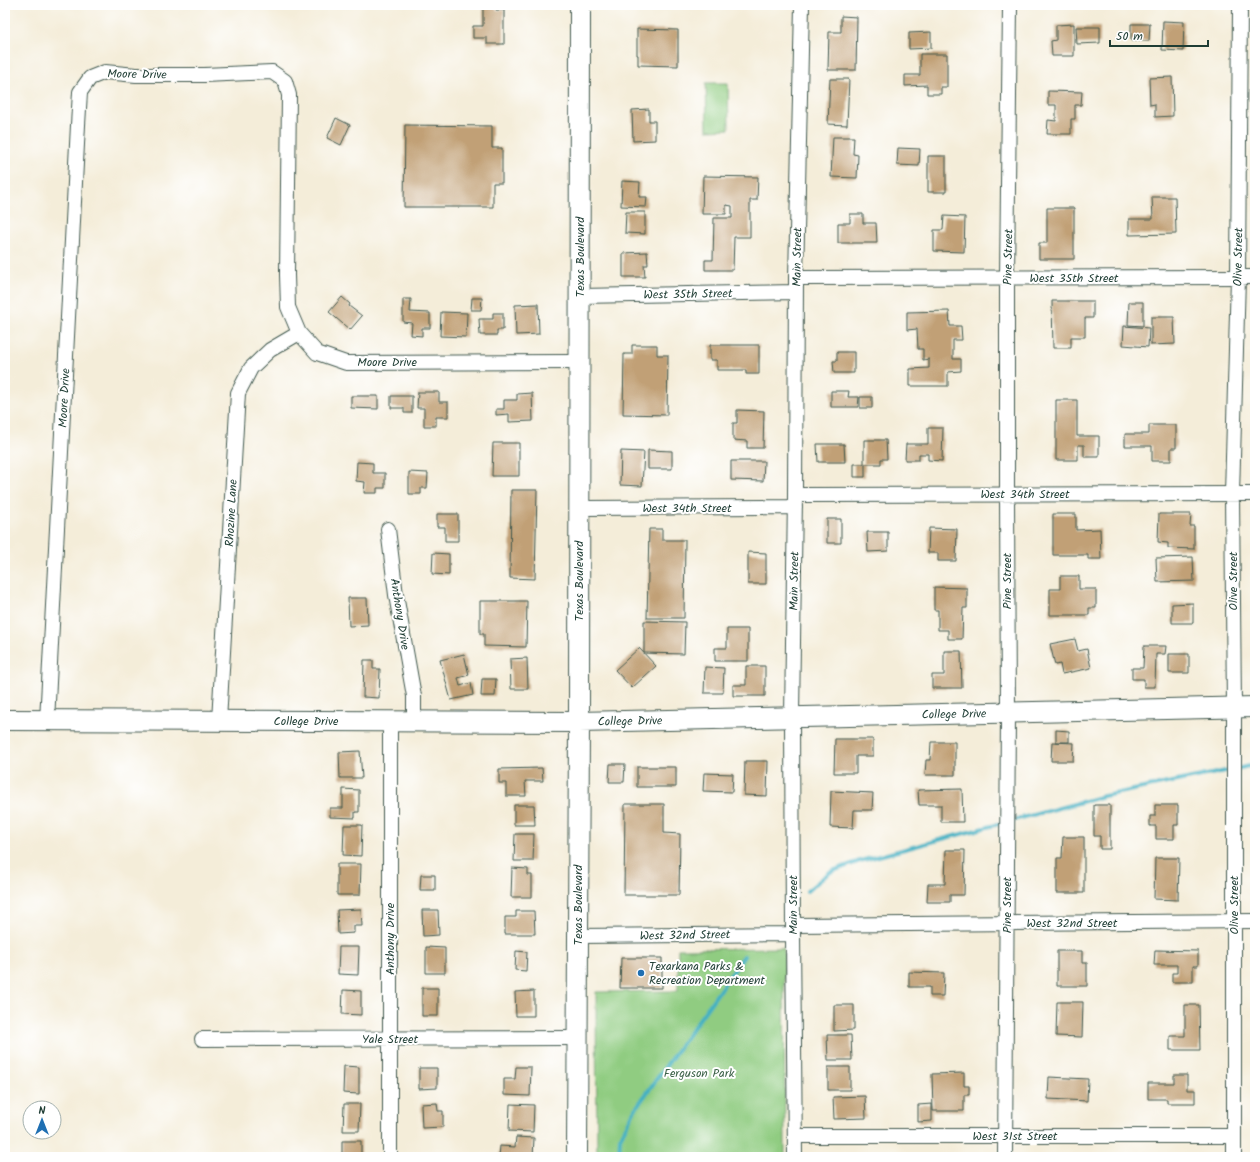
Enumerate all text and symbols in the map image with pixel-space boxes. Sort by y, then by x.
scale bar [1110,22,1208,48]
text: 50 m [1116,27,1143,46]
street label: Moore Drive [107,64,168,85]
street label: Texas Boulevard [571,216,590,297]
street label: Main Street [787,227,808,287]
street label: Olive Street [1228,227,1249,287]
street label: Pine Street [999,228,1018,285]
street label: West 35th Street [1030,269,1119,288]
street label: West 35th Street [643,284,733,305]
street label: Moore Drive [357,353,417,372]
street label: Moore Drive [53,367,76,428]
street label: Rhozine Lane [220,478,243,547]
street label: West 34th Street [980,485,1070,504]
street label: West 34th Street [642,499,732,518]
street label: Texas Boulevard [570,540,589,621]
street label: Main Street [784,551,805,611]
street label: Olive Street [1224,551,1243,610]
street label: Pine Street [998,552,1017,609]
street label: Anthony Drive [384,577,415,652]
street label: College Drive [921,704,987,725]
street label: College Drive [597,711,663,732]
street label: College Drive [274,712,339,731]
street label: Texas Boulevard [569,864,588,945]
street label: Main Street [784,875,803,935]
street label: Olive Street [1225,875,1244,934]
street label: Pine Street [998,876,1017,933]
street label: Anthony Drive [381,902,400,975]
street label: West 32nd Street [1027,914,1118,933]
street label: West 32nd Street [639,925,731,946]
place label: Texarkana Parks & Recreation Department [649,957,765,990]
marker: Texarkana Parks & Recreation Department [636,968,646,978]
street label: Yale Street [362,1030,418,1049]
park label: Ferguson Park [664,1064,735,1083]
north arrow [22,1100,62,1140]
text: N [39,1102,46,1120]
street label: West 31st Street [973,1127,1058,1146]

